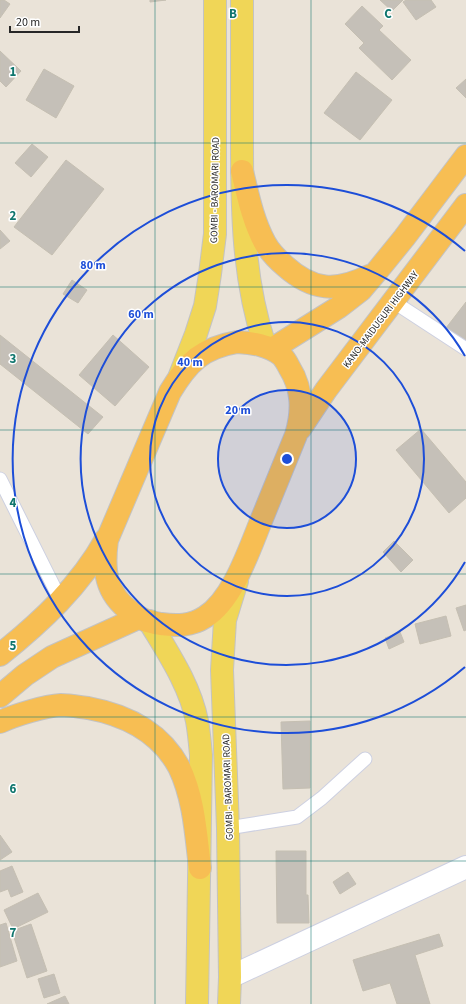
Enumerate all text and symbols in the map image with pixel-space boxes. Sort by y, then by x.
text: B [229,5,237,23]
text: C [384,5,392,23]
scale bar [10,8,79,34]
text: 20 m [16,14,40,31]
text: 1 [10,63,17,81]
street label: GOMBI - BAROMARI ROAD [207,137,223,243]
text: 2 [10,207,17,225]
text: 80 m [80,257,106,274]
street label: KANO-MAIDUGURI HIGHWAY [340,268,422,371]
text: 60 m [128,306,154,323]
text: 3 [10,350,17,368]
text: 40 m [177,354,203,371]
text: 20 m [225,402,251,419]
centre of rings [280,452,294,466]
text: 4 [10,494,17,512]
text: 5 [10,637,17,655]
street label: GOMBI - BAROMARI ROAD [219,734,237,840]
text: 6 [10,780,17,798]
text: 7 [10,924,17,942]

